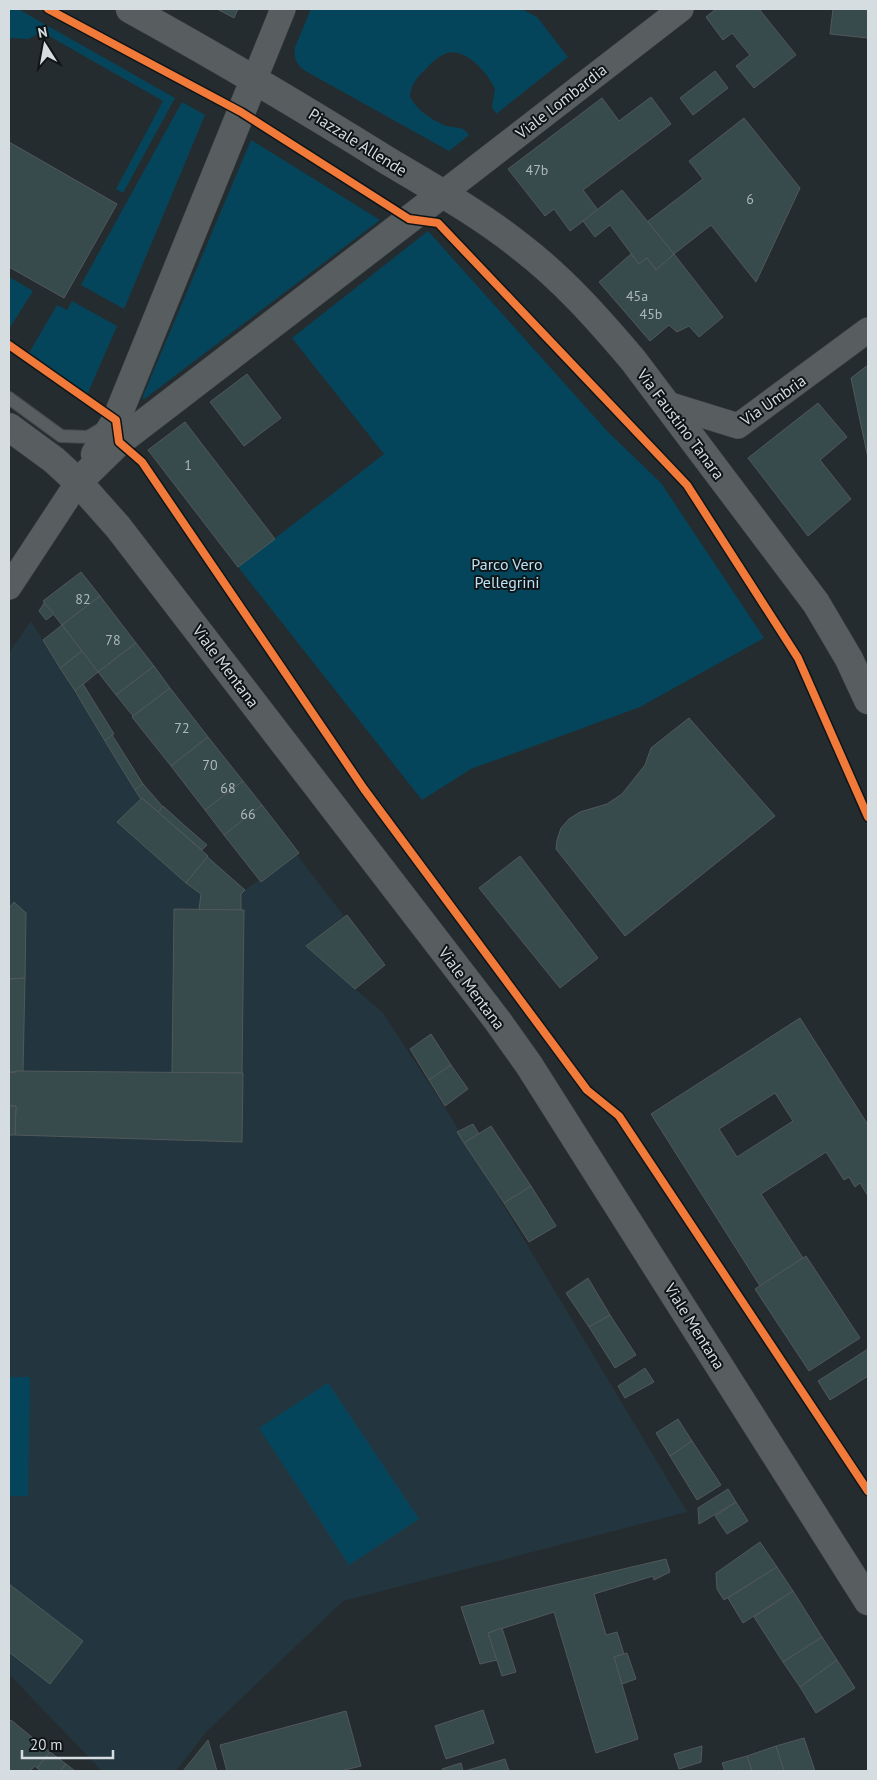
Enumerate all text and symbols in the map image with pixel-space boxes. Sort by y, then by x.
north arrow [20,20,70,70]
text: N [36,23,49,42]
street label: Viale Lombardia [511,59,611,143]
street label: Piazzale Allende [305,104,411,180]
house number: 47b [526,161,548,179]
house number: 6 [746,190,754,208]
house number: 45a [626,287,648,305]
house number: 45b [640,305,662,323]
street label: Via Faustino Tanara [632,364,729,483]
street label: Via Umbria [736,370,810,430]
house number: 1 [184,456,192,474]
park label: Parco Vero Pellegrini [471,554,543,592]
house number: 82 [75,590,91,608]
street label: Viale Mentana [188,620,263,711]
house number: 78 [105,631,121,649]
house number: 72 [174,719,190,737]
house number: 70 [202,756,218,774]
house number: 68 [220,779,236,797]
house number: 66 [240,805,256,823]
street label: Viale Mentana [434,942,509,1033]
street label: Viale Mentana [660,1278,729,1373]
scale bar [22,1728,114,1760]
text: 20 m [30,1735,63,1754]

